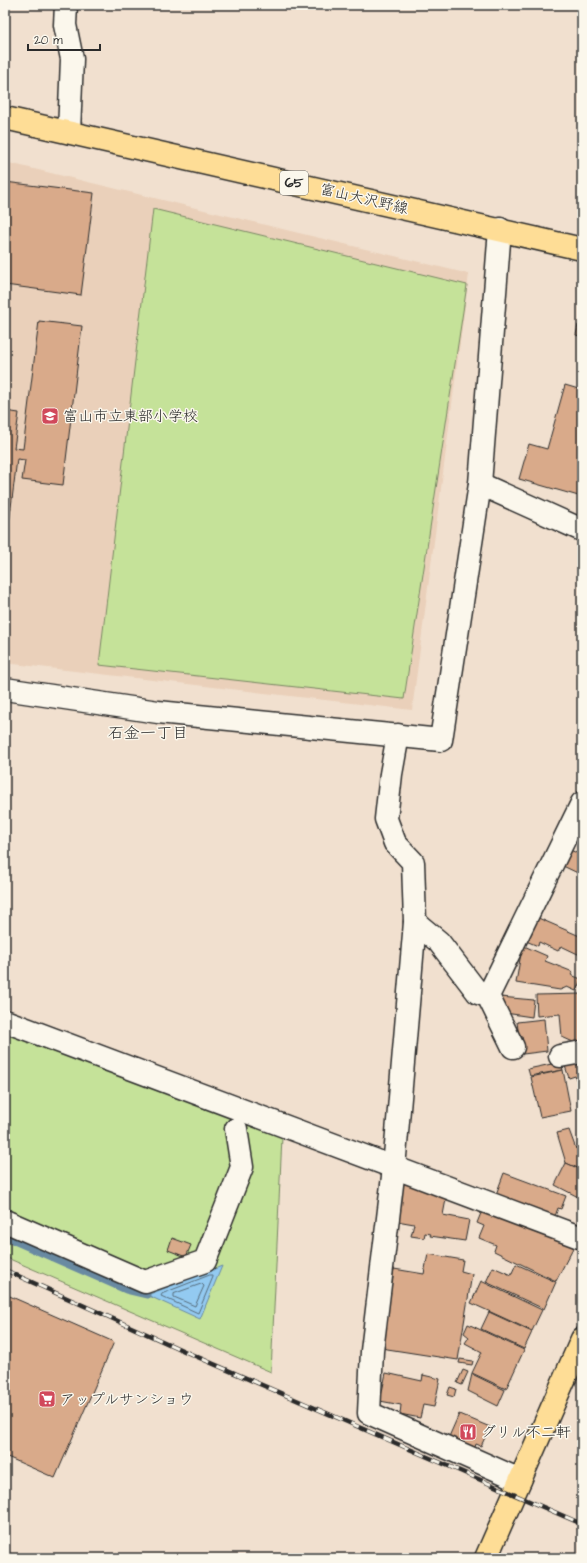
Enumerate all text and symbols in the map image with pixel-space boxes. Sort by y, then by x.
scale bar [28,26,100,52]
text: 20 m [34,32,63,49]
road number: 65 [280,171,308,195]
street label: 富山大沢野線 [318,179,410,219]
school or university icon: 富山市立東部小学校 [40,406,60,426]
place label: 富山市立東部小学校 [63,406,198,427]
district label: 石金一丁目 [108,722,188,744]
supermarket icon: アップルサンショウ [37,1389,57,1409]
place label: アップルサンショウ [60,1389,194,1410]
restaurant icon: グリル不二軒 [458,1422,478,1442]
place label: グリル不二軒 [481,1422,571,1443]

